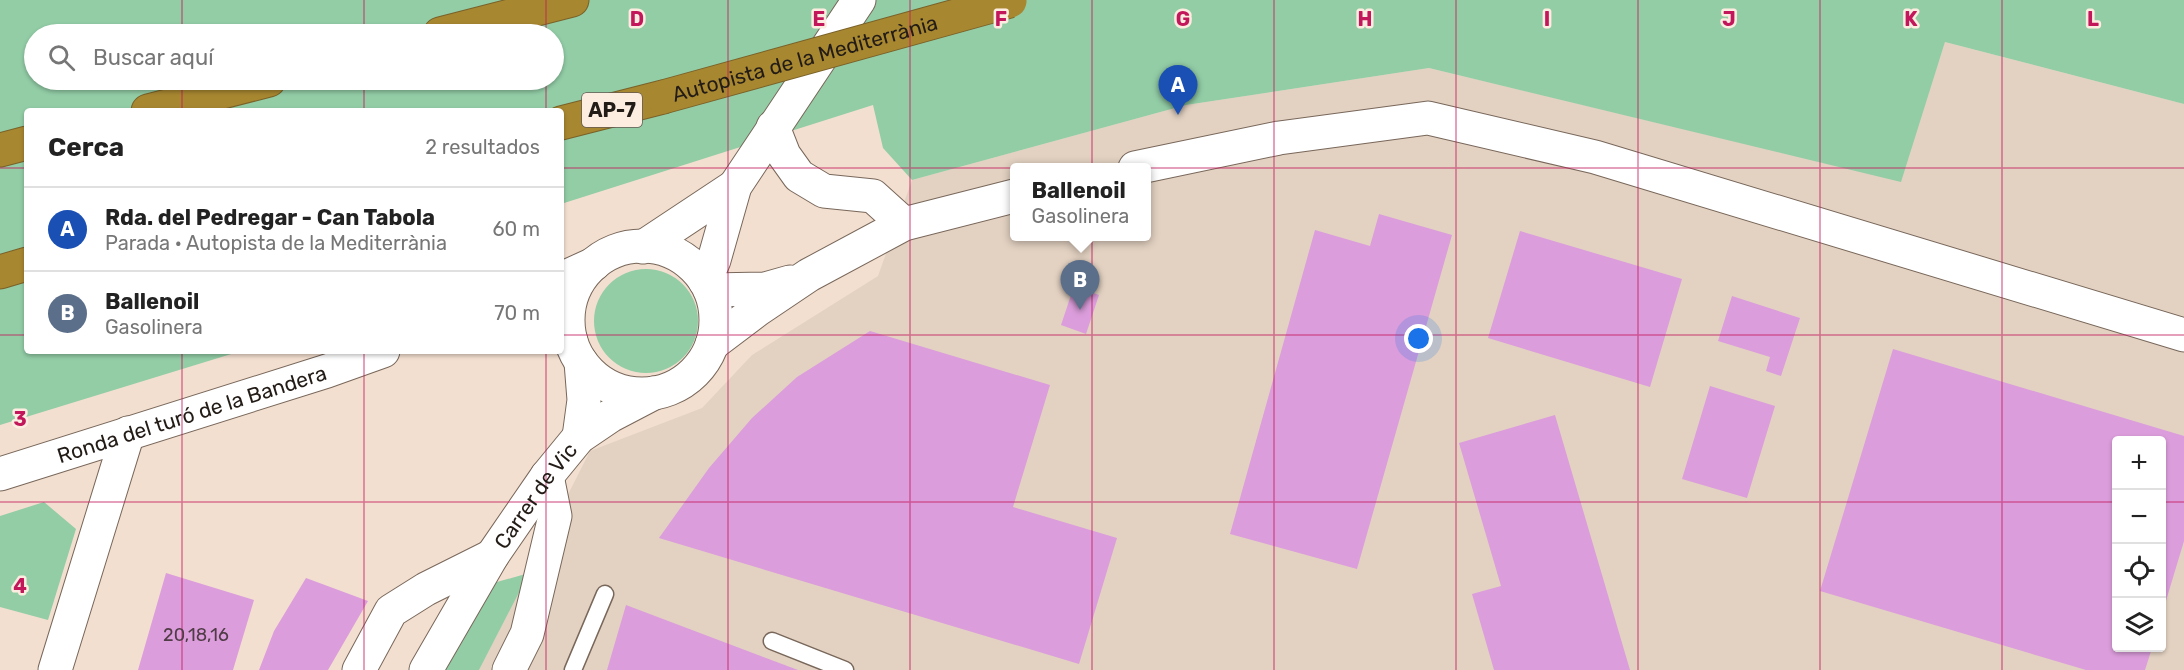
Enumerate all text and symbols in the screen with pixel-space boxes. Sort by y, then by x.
text: D [630,7,644,31]
text: E [813,7,825,31]
text: F [995,7,1007,31]
text: G [1176,7,1190,31]
text: H [1358,7,1372,31]
text: I [1544,7,1550,31]
text: J [1722,7,1736,31]
text: K [1904,7,1918,31]
text: L [2087,7,2099,31]
street label: Autopista de la Mediterrània [669,9,940,106]
search box [24,24,564,90]
icon: search [45,41,78,74]
text: Buscar aquí [93,44,214,71]
pin: A [1158,66,1198,115]
road number: AP-7 [582,93,642,127]
text: Cerca [48,132,124,163]
text: 2 resultados [425,135,540,159]
popup [1010,163,1151,241]
text: Ballenoil [1032,177,1126,204]
text: Rda. del Pedregar - Can Tabola [105,204,435,231]
text: Gasolinera [1032,204,1129,228]
text: A [60,217,75,241]
text: 60 m [493,217,540,241]
text: Parada · Autopista de la Mediterrània [105,231,447,255]
pin: B [1060,260,1100,310]
text: Ballenoil [105,288,199,315]
text: B [60,301,75,325]
text: 70 m [494,301,540,325]
text: Gasolinera [105,315,203,339]
your location [1404,324,1433,353]
street label: Ronda del turó de la Bandera [54,359,329,468]
text: 3 [13,407,27,431]
map controls [2112,436,2166,652]
button: + [2112,436,2166,490]
street label: Carrer de Vic [488,437,582,553]
button: − [2112,490,2166,544]
button: locate [2112,544,2166,598]
text: 4 [13,574,27,598]
button: layers [2112,598,2166,652]
house number: 20,18,16 [163,624,229,646]

